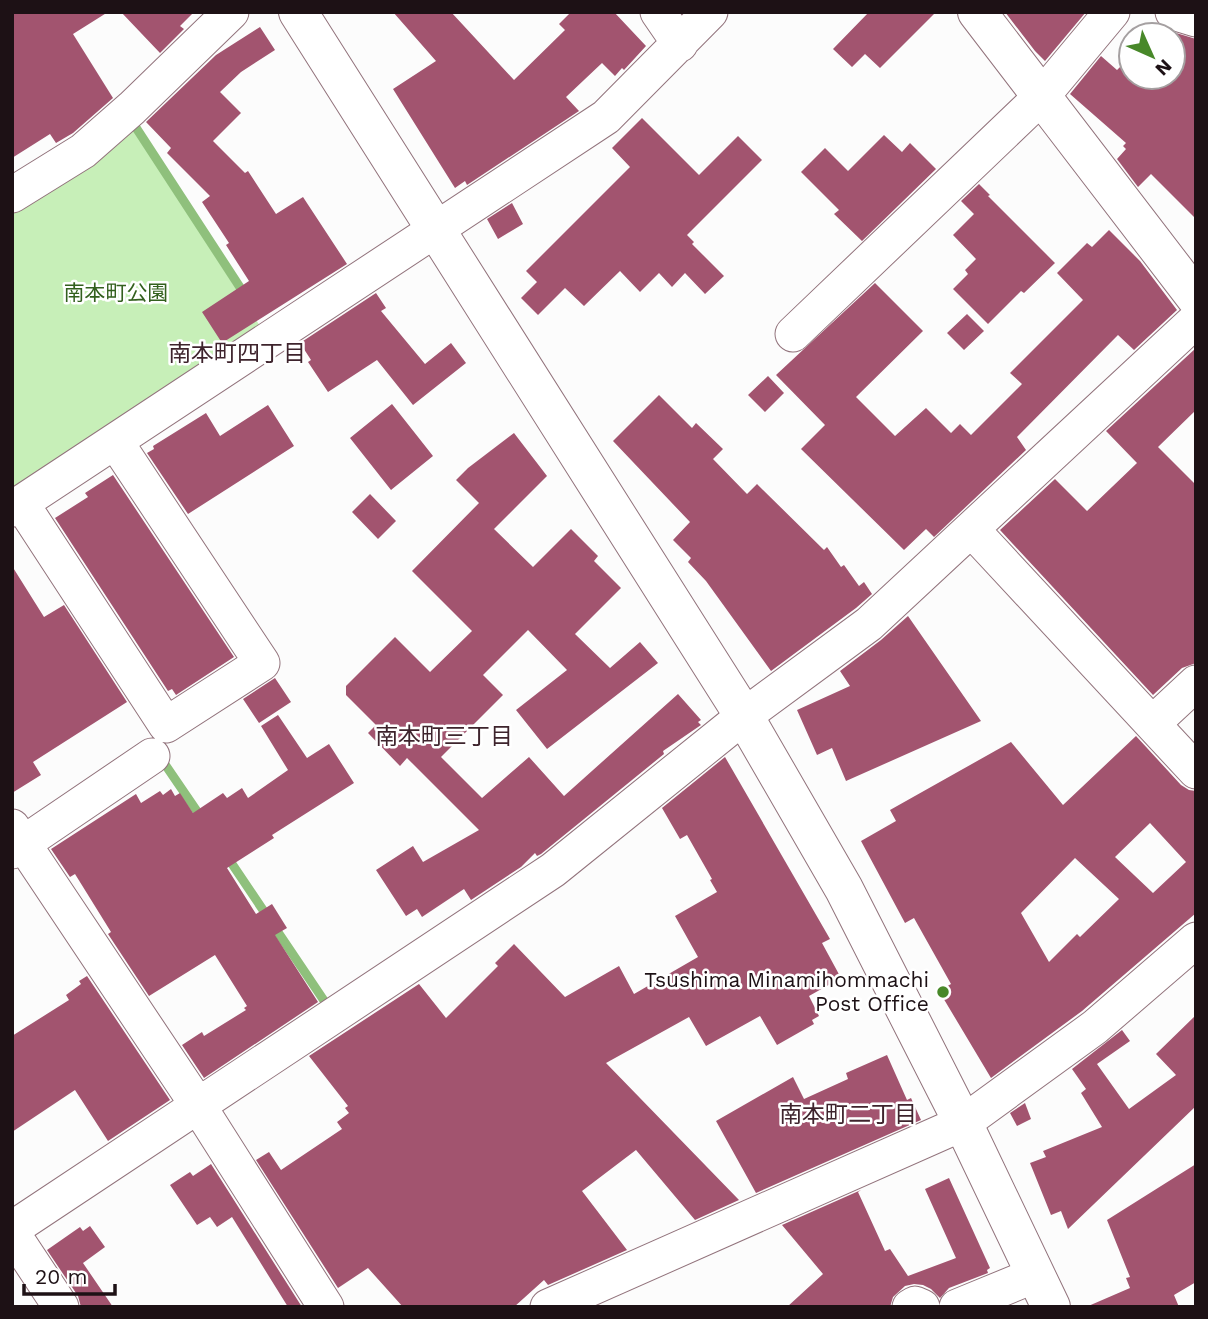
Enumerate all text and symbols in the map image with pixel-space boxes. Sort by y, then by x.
north arrow [1117,21,1187,91]
text: N [1151,55,1177,81]
park label: 南本町公園 [64,280,169,305]
district label: 南本町四丁目 [168,340,306,367]
district label: 南本町三丁目 [375,723,513,750]
place label: Tsushima Minamihommachi Post Office [644,967,929,1016]
marker: Tsushima Minamihommachi Post Office [935,984,951,1000]
district label: 南本町二丁目 [779,1101,917,1128]
scale bar [24,1252,116,1296]
text: 20 m [35,1264,87,1289]

